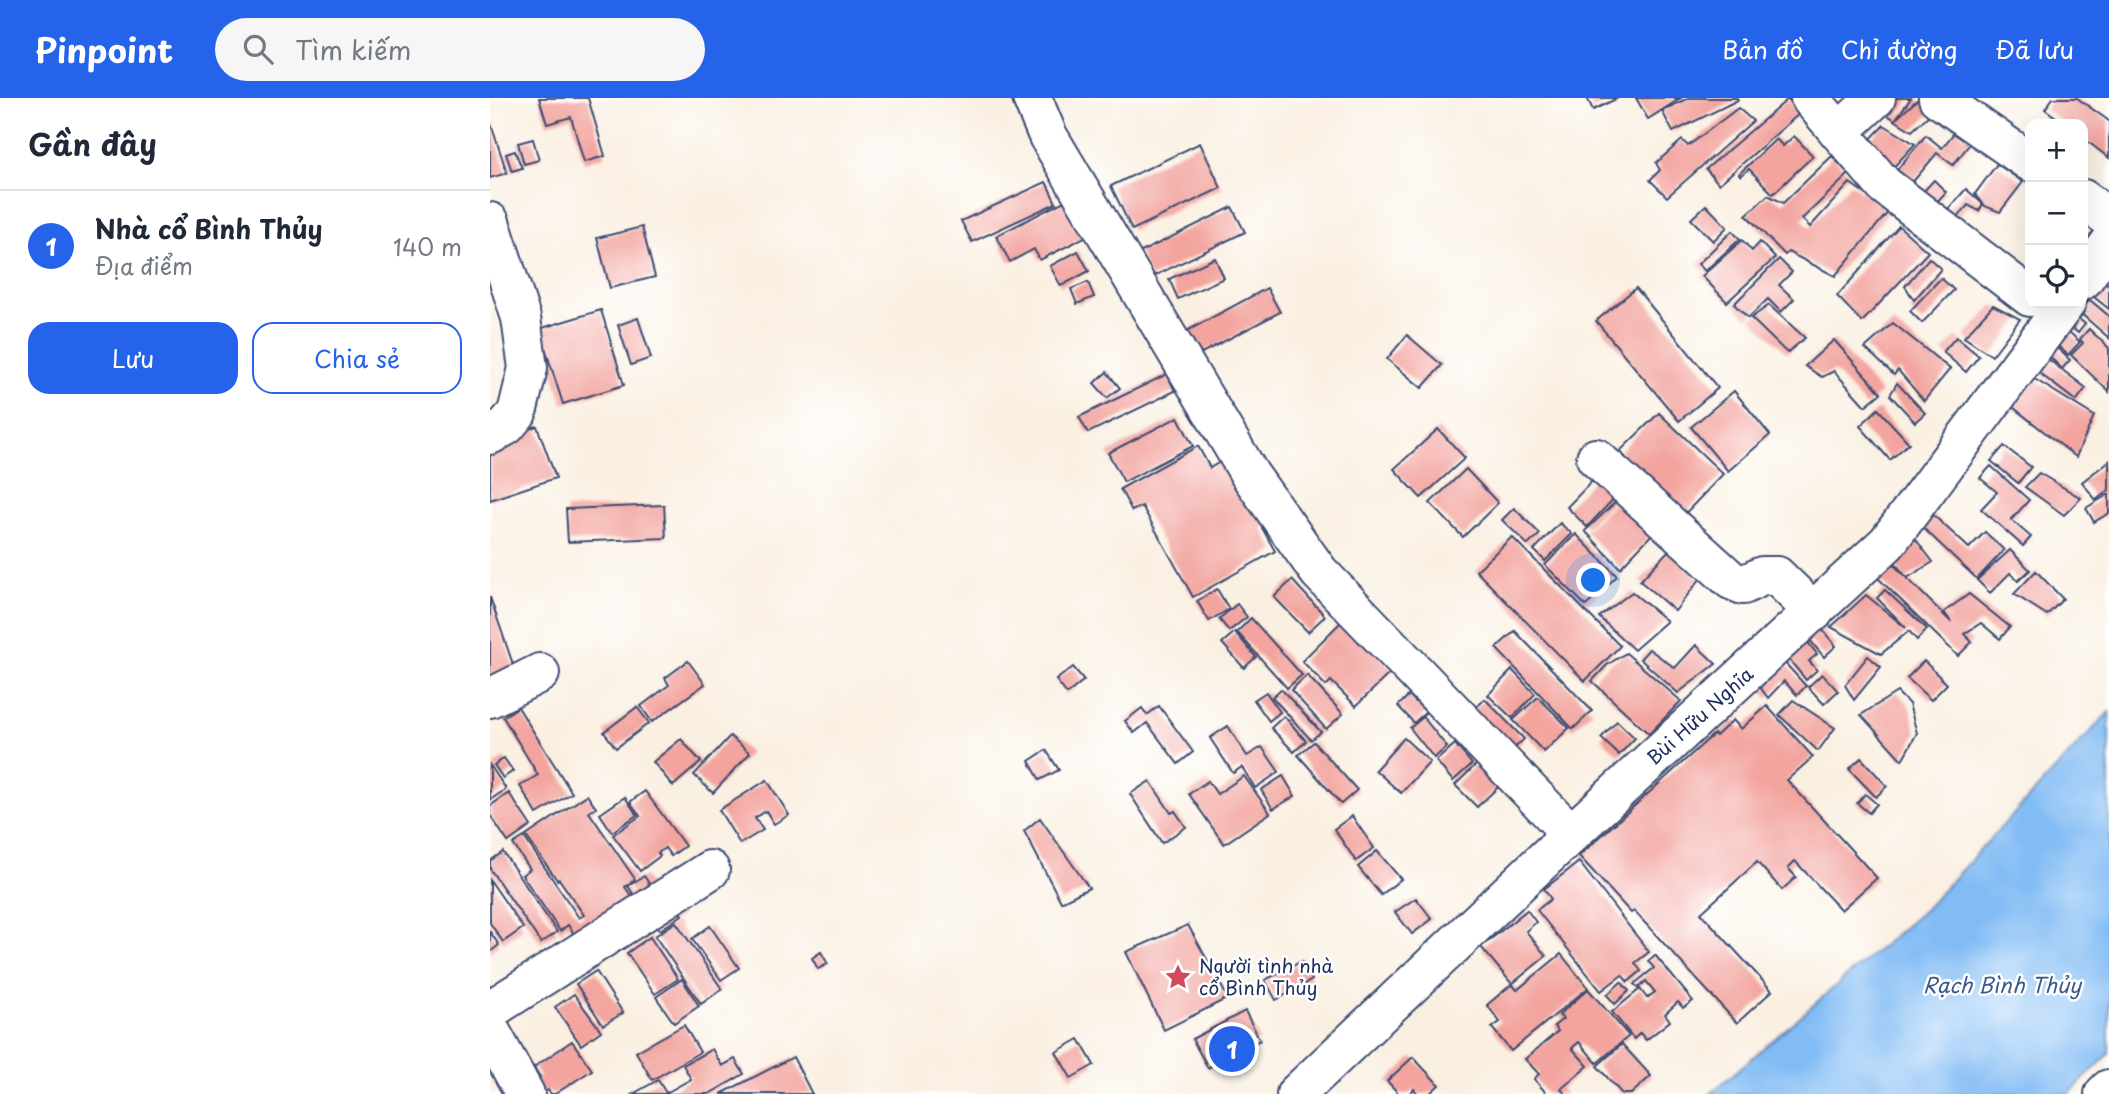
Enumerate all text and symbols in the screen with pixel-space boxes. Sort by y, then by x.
search box [215,18,705,81]
text: Pinpoint [35,24,173,74]
icon: search [239,30,277,68]
text: Tìm kiếm [295,30,411,69]
text: Bản đồ [1722,31,1803,67]
text: Chỉ đường [1841,31,1958,67]
text: Đã lưu [1996,31,2074,67]
map controls [2025,119,2088,308]
button: + [2025,119,2088,182]
text: Gần đây [28,121,157,166]
button: − [2025,182,2088,245]
text: Nhà cổ Bình Thủy [95,209,322,248]
text: 1 [46,229,57,264]
text: 140 m [393,229,462,264]
button: locate [2025,245,2088,308]
text: Địa điểm [95,248,193,283]
button: Lưu [28,322,238,394]
button: Chia sẻ [252,322,462,394]
your location [1576,563,1610,597]
street label: Bùi Hữu Nghĩa [1640,660,1759,771]
place label: Người tình nhà cổ Bình Thủy [1199,951,1334,1001]
place icon: Người tình nhà cổ Bình Thủy [1163,962,1193,992]
water label: Rạch Bình Thủy [1923,968,2083,1000]
pin: 1 [1209,1023,1255,1075]

